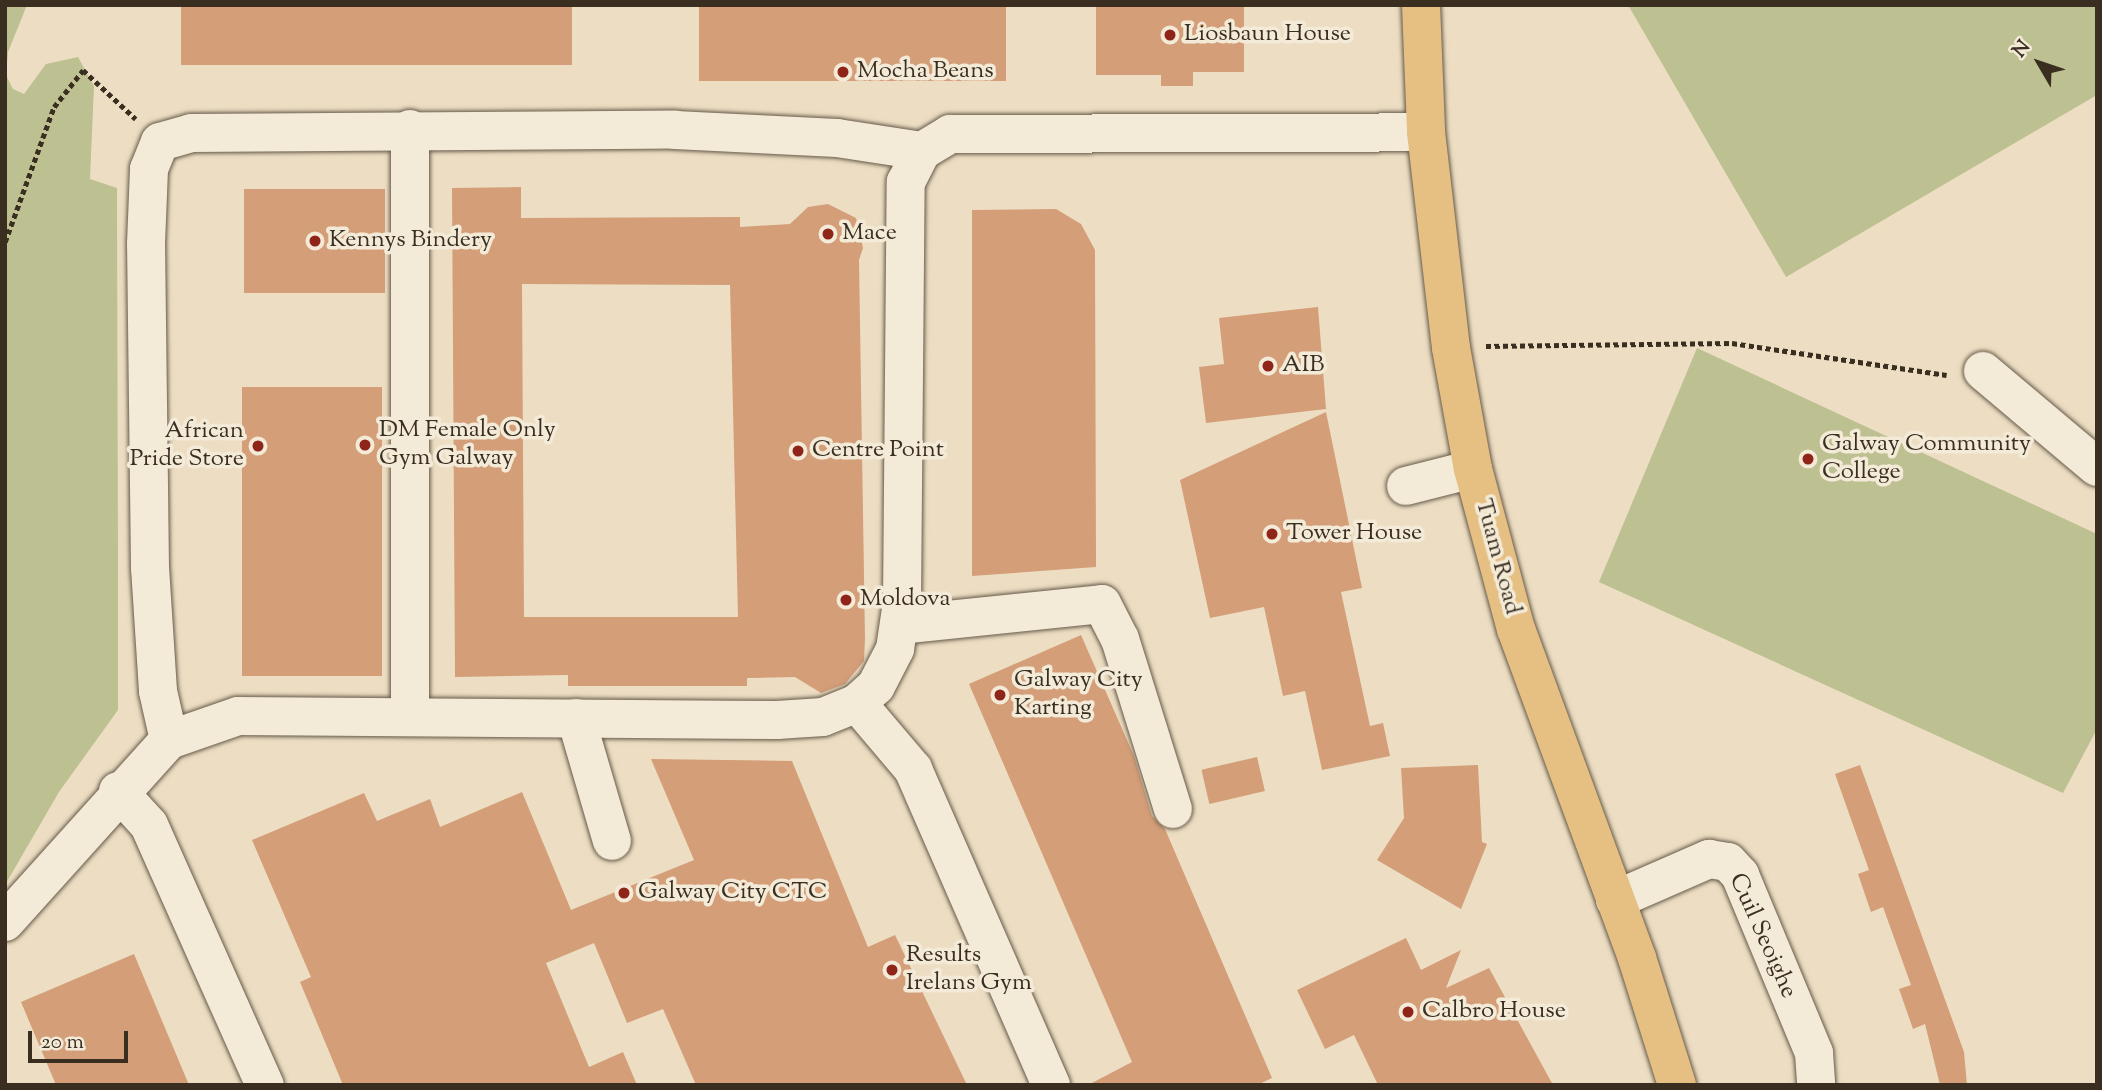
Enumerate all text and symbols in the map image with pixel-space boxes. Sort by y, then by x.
place label: Liosbaun House [1184,21,1351,49]
marker: Liosbaun House [1162,27,1178,43]
north arrow [2004,28,2074,98]
text: N [2007,35,2038,64]
place label: Mocha Beans [857,58,994,86]
marker: Mocha Beans [835,64,851,80]
place label: Mace [842,220,897,248]
marker: Mace [820,226,836,242]
place label: Kennys Bindery [329,227,492,255]
marker: Kennys Bindery [307,233,323,249]
place label: AIB [1282,352,1324,380]
marker: AIB [1260,358,1276,374]
place label: DM Female Only Gym Galway [379,417,556,473]
place label: African Pride Store [130,418,244,474]
place label: Galway Community College [1822,431,2031,487]
marker: DM Female Only Gym Galway [357,437,373,453]
place label: Centre Point [812,437,944,465]
marker: African Pride Store [250,438,266,454]
marker: Centre Point [790,443,806,459]
marker: Galway Community College [1800,451,1816,467]
street label: Tuam Road [1468,496,1526,618]
place label: Tower House [1286,520,1422,548]
marker: Tower House [1264,526,1280,542]
place label: Moldova [860,586,951,614]
marker: Moldova [838,592,854,608]
place label: Galway City Karting [1014,667,1143,723]
marker: Galway City Karting [992,687,1008,703]
street label: Cuil Seoighe [1722,869,1802,1003]
place label: Galway City CTC [638,879,827,907]
marker: Galway City CTC [616,885,632,901]
place label: Results Irelans Gym [906,942,1032,998]
marker: Results Irelans Gym [884,962,900,978]
place label: Calbro House [1422,998,1566,1026]
marker: Calbro House [1400,1004,1416,1020]
scale bar [32,1016,131,1060]
text: 20 m [41,1028,84,1058]

